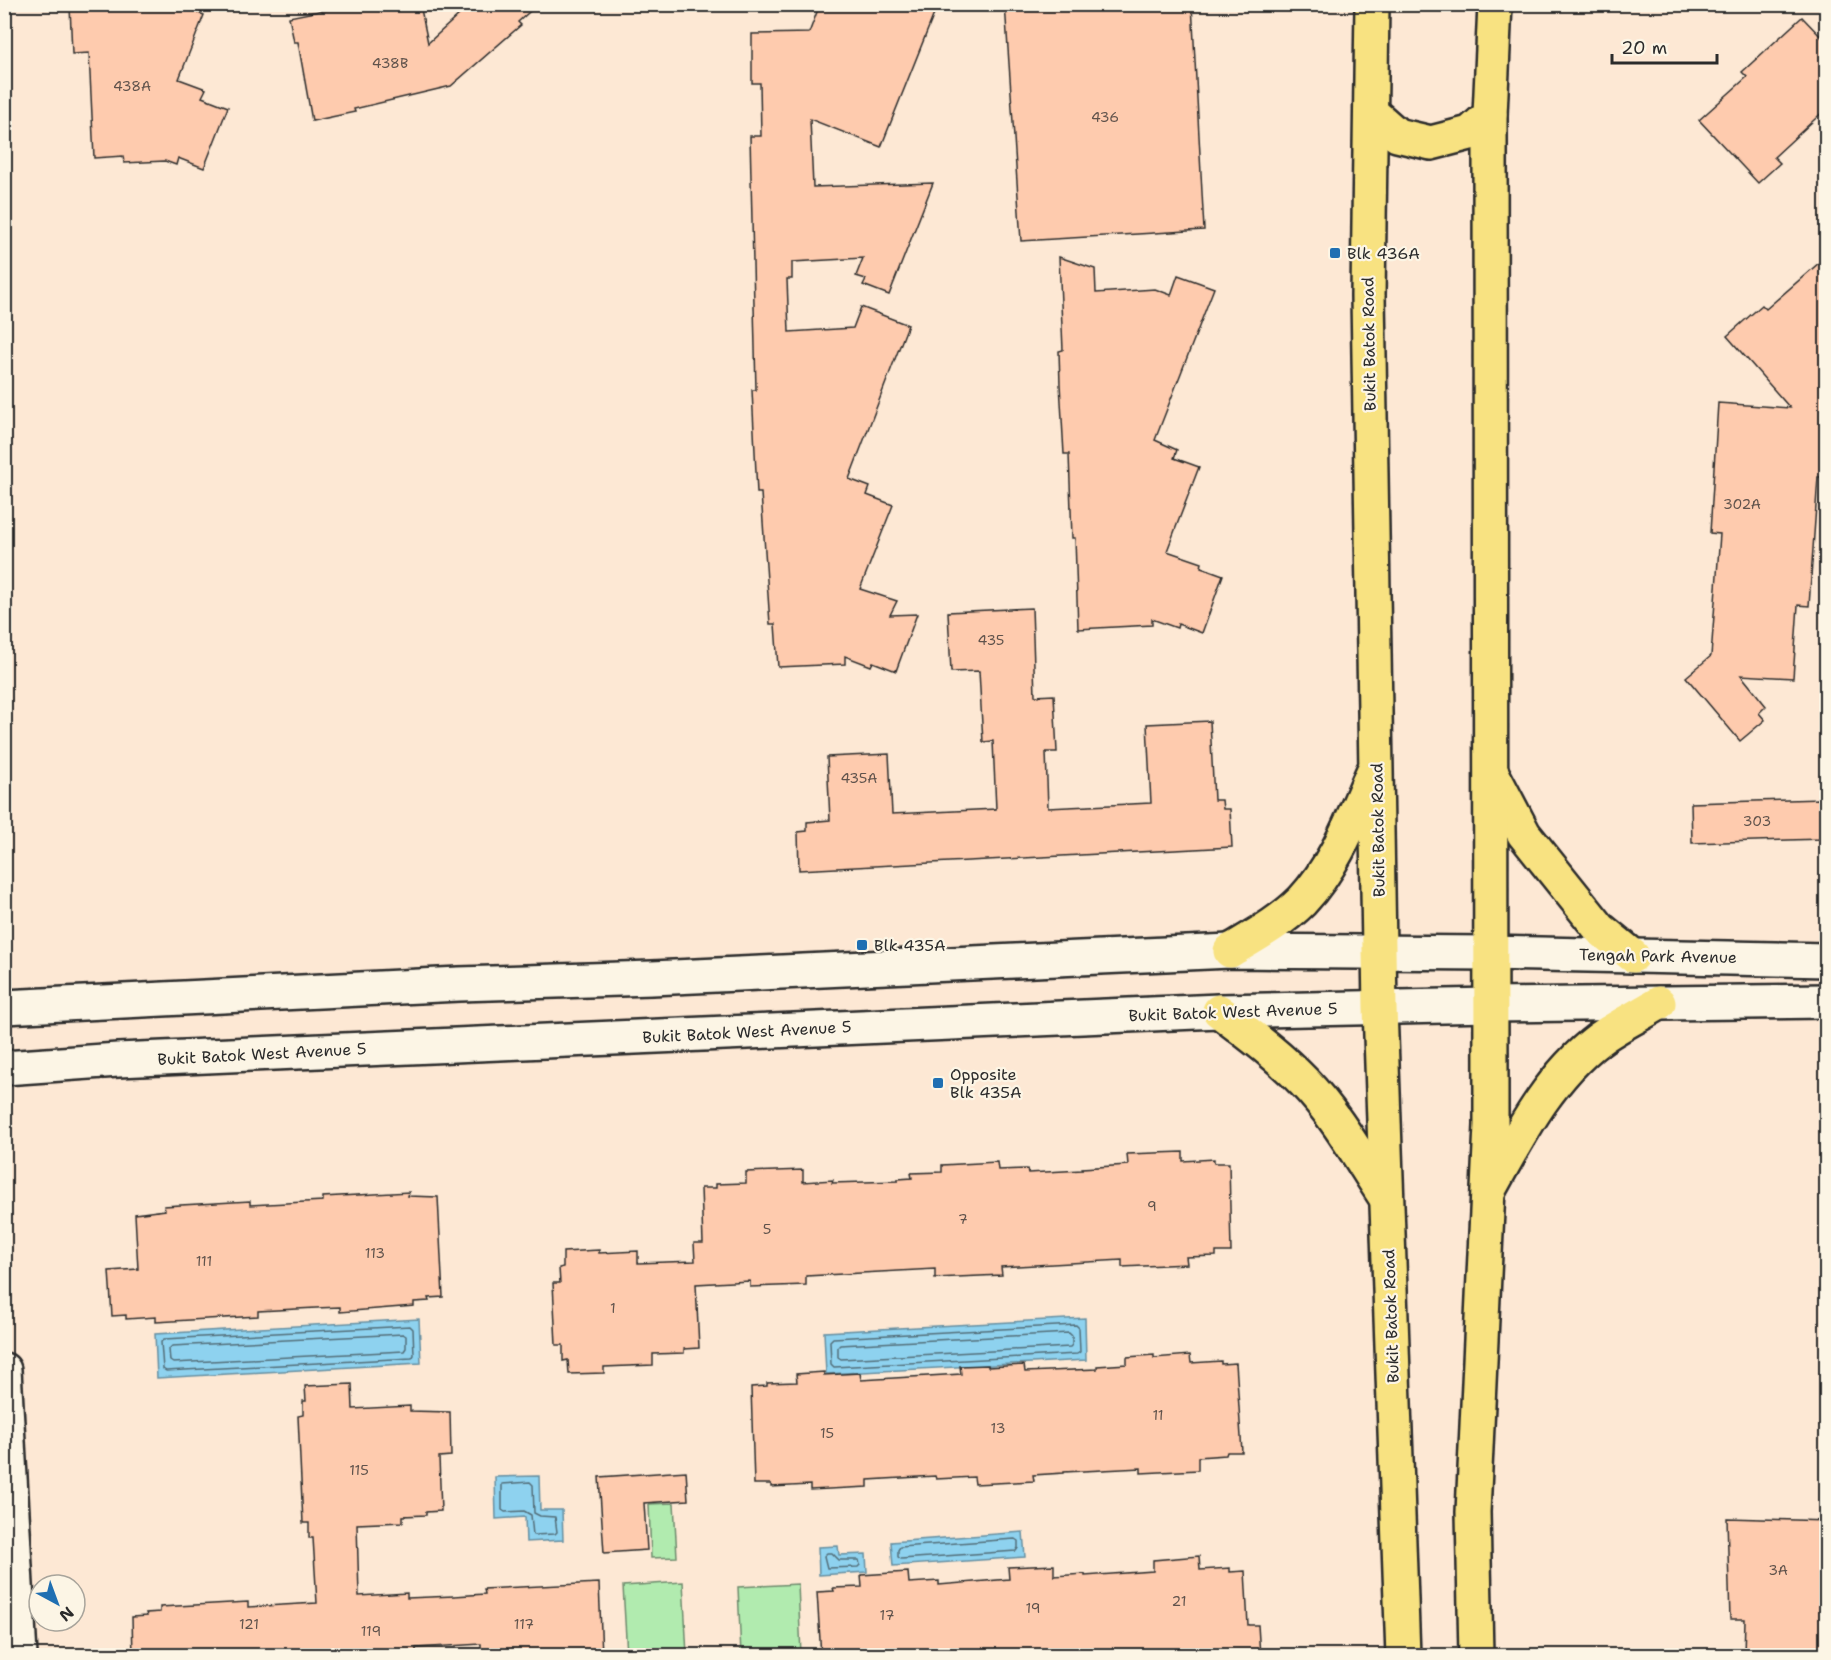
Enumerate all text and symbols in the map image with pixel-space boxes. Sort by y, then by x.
scale bar [1612,27,1717,65]
text: 20 m [1621,36,1667,60]
house number: 438B [372,54,408,72]
house number: 438A [113,77,151,95]
house number: 436 [1091,108,1119,126]
place label: Blk 436A [1347,243,1420,264]
marker: Blk 436A [1328,246,1342,260]
street label: Bukit Batok Road [1357,277,1381,411]
house number: 302A [1723,495,1761,513]
house number: 435 [978,631,1004,649]
street label: Bukit Batok Road [1366,763,1390,897]
house number: 435A [841,769,877,787]
house number: 303 [1743,812,1771,830]
place label: Blk 435A [874,935,946,956]
marker: Blk 435A [855,938,869,952]
street label: Tengah Park Avenue [1579,944,1737,968]
street label: Bukit Batok West Avenue 5 [1128,998,1338,1026]
street label: Bukit Batok West Avenue 5 [642,1016,852,1048]
street label: Bukit Batok West Avenue 5 [157,1038,367,1070]
place label: Opposite Blk 435A [950,1064,1022,1103]
marker: Opposite Blk 435A [931,1076,945,1090]
house number: 9 [1147,1197,1157,1215]
house number: 7 [958,1210,968,1228]
house number: 5 [763,1220,771,1238]
house number: 113 [365,1244,385,1262]
street label: Bukit Batok Road [1378,1249,1404,1383]
house number: 111 [196,1252,212,1270]
house number: 1 [610,1299,616,1317]
house number: 11 [1152,1406,1164,1424]
house number: 13 [991,1419,1005,1437]
house number: 15 [820,1424,834,1442]
house number: 115 [349,1461,369,1479]
house number: 3A [1768,1561,1788,1579]
north arrow [27,1573,87,1633]
house number: 21 [1172,1592,1186,1610]
house number: 19 [1025,1599,1041,1617]
text: N [55,1602,78,1626]
house number: 17 [880,1606,894,1624]
house number: 121 [239,1615,259,1633]
house number: 117 [514,1615,534,1633]
house number: 119 [361,1622,381,1640]

